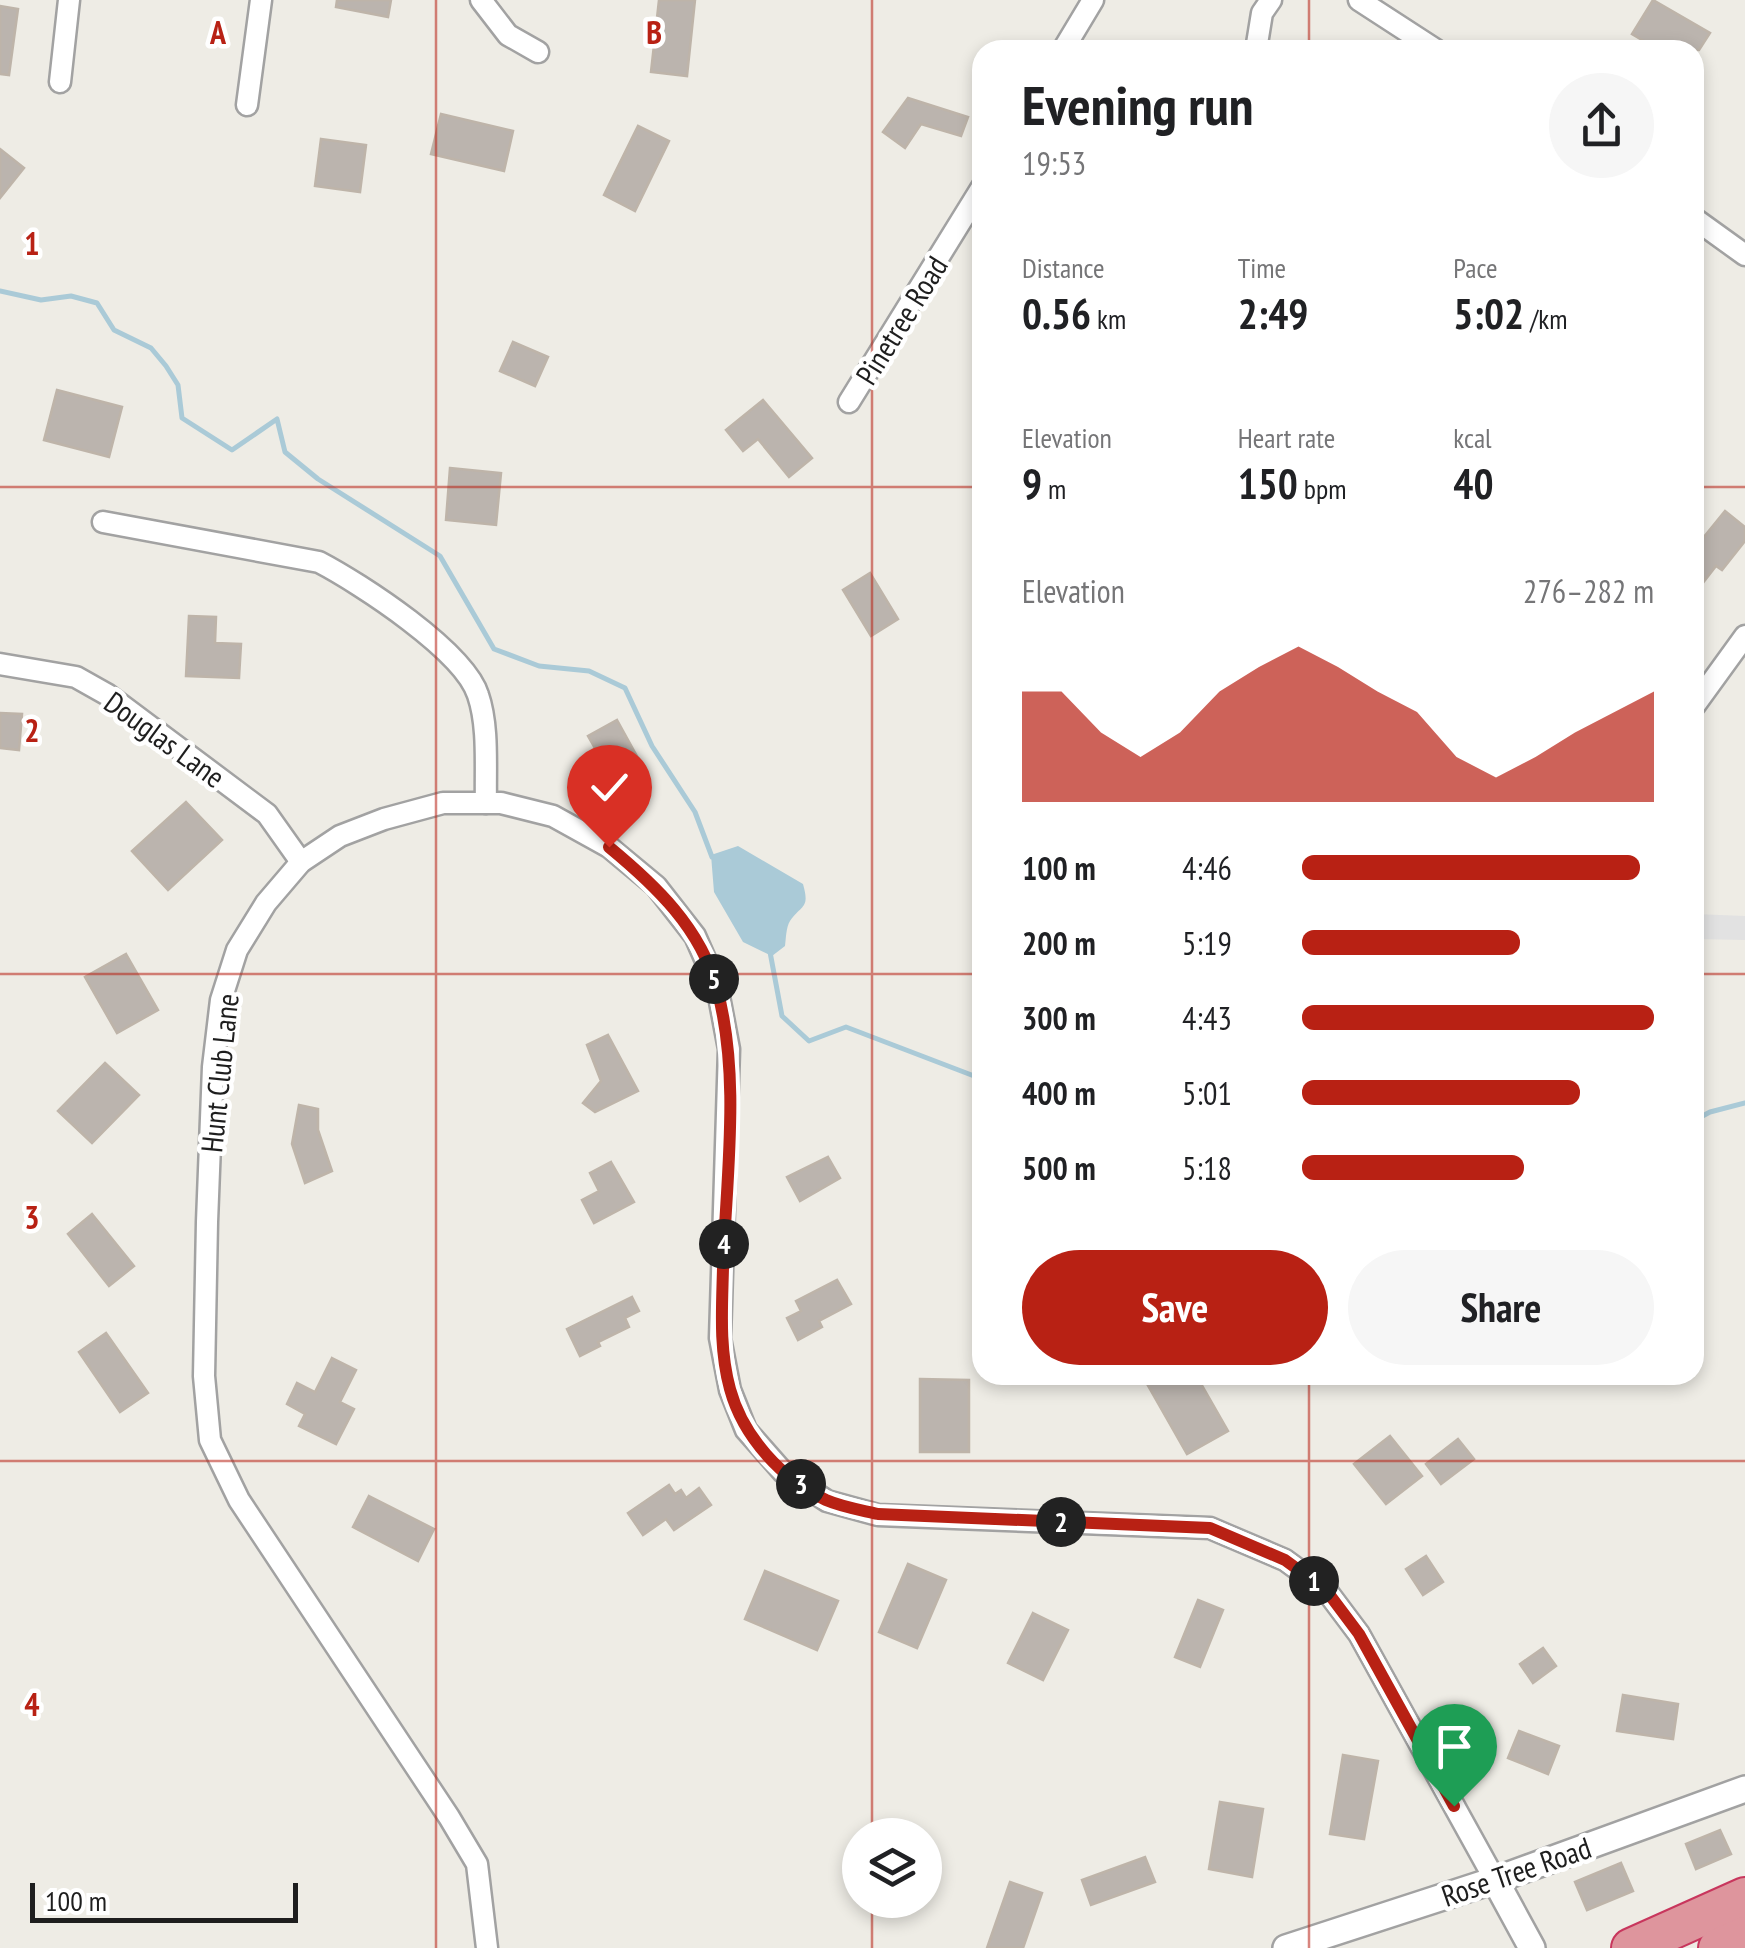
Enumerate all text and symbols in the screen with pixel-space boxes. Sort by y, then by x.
text: A [209,11,227,53]
text: B [646,11,662,53]
text: Evening run [1022,69,1254,140]
button: share [1549,73,1654,178]
text: 19:53 [1022,142,1086,184]
text: 1 [24,222,40,264]
street label: Pinetree Road [846,249,956,391]
text: Distance [1022,249,1105,286]
text: Time [1238,249,1286,286]
text: Pace [1453,249,1497,286]
text: 0.56 [1022,286,1091,341]
text: 2:49 [1238,286,1308,341]
text: 5:02 [1453,286,1524,341]
text: km [1091,300,1126,337]
text: /km [1524,300,1567,337]
text: Elevation [1022,419,1112,456]
text: Heart rate [1238,419,1335,456]
text: kcal [1453,419,1492,456]
text: 9 [1022,456,1042,511]
text: 150 [1238,456,1298,511]
text: 40 [1453,456,1493,511]
text: m [1042,470,1066,507]
text: bpm [1298,470,1346,507]
text: Elevation [1022,570,1125,612]
text: 276–282 m [1523,570,1654,612]
street label: Douglas Lane [97,682,233,796]
text: 2 [24,709,40,751]
pin [567,745,652,848]
icon: check [582,760,637,815]
text: 100 m [1022,847,1096,889]
text: 4:46 [1182,847,1232,889]
text: 200 m [1022,922,1096,964]
text: 5:19 [1182,922,1232,964]
pin: 5 [689,954,739,1004]
text: 5 [707,960,721,997]
street label: Hunt Club Lane [191,992,247,1154]
text: 300 m [1022,997,1096,1039]
text: 4:43 [1182,997,1232,1039]
text: 400 m [1022,1072,1096,1114]
text: 5:01 [1182,1072,1232,1114]
text: 500 m [1022,1147,1096,1189]
text: 5:18 [1182,1147,1232,1189]
text: 3 [24,1196,40,1238]
pin: 4 [699,1219,749,1269]
text: 4 [717,1225,731,1262]
button: Save [1022,1250,1328,1365]
button: Share [1348,1250,1654,1365]
pin: 3 [776,1459,826,1509]
text: 3 [794,1465,808,1502]
pin: 2 [1036,1497,1086,1547]
text: 2 [1054,1503,1068,1540]
pin: 1 [1289,1556,1339,1606]
text: 1 [1307,1562,1321,1599]
text: 4 [24,1683,40,1725]
pin [1412,1704,1497,1807]
icon: arrive [1427,1719,1482,1774]
map controls [842,1818,942,1918]
button: layers [842,1818,942,1918]
street label: Rose Tree Road [1436,1827,1596,1915]
scale bar [30,1878,298,1922]
text: 100 m [45,1882,107,1919]

